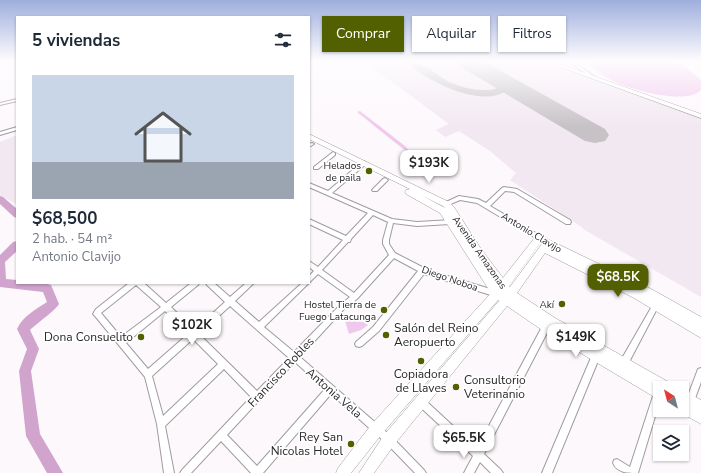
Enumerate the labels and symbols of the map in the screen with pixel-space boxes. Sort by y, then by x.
pin: $193K [401,150,457,184]
place label: Helados de paila [324,159,361,185]
marker: Helados de paila [364,166,374,176]
street label: Antonio Clavijo [499,209,565,257]
street label: Avenida Amazonas [449,213,510,292]
street label: Diego Noboa [420,263,480,295]
pin: $68.5K [585,264,651,298]
place label: Hostel Tierra de Fuego Latacunga [299,298,376,324]
place label: Akí [539,298,555,312]
marker: Akí [557,299,567,309]
marker: Hostel Tierra de Fuego Latacunga [379,305,389,315]
pin: $102K [164,312,220,346]
place label: Salón del Reino Aeropuerto [394,320,479,350]
pin: $149K [548,324,604,358]
place label: Dona Consuelito [44,329,133,345]
marker: Salón del Reino Aeropuerto [381,330,391,340]
marker: Dona Consuelito [136,332,146,342]
street label: Francisco Robles [244,333,318,411]
marker: Copiadora de Llaves [416,356,426,366]
street label: Antonia Vela [303,364,365,422]
place label: Copiadora de Llaves [394,366,448,396]
place label: Consultorio Veterinanio [463,372,526,402]
north arrow [653,381,689,417]
marker: Consultorio Veterinanio [451,382,461,392]
pin: $65.5K [431,425,497,459]
place label: Rey San Nicolas Hotel [271,429,343,459]
marker: Rey San Nicolas Hotel [346,439,356,449]

